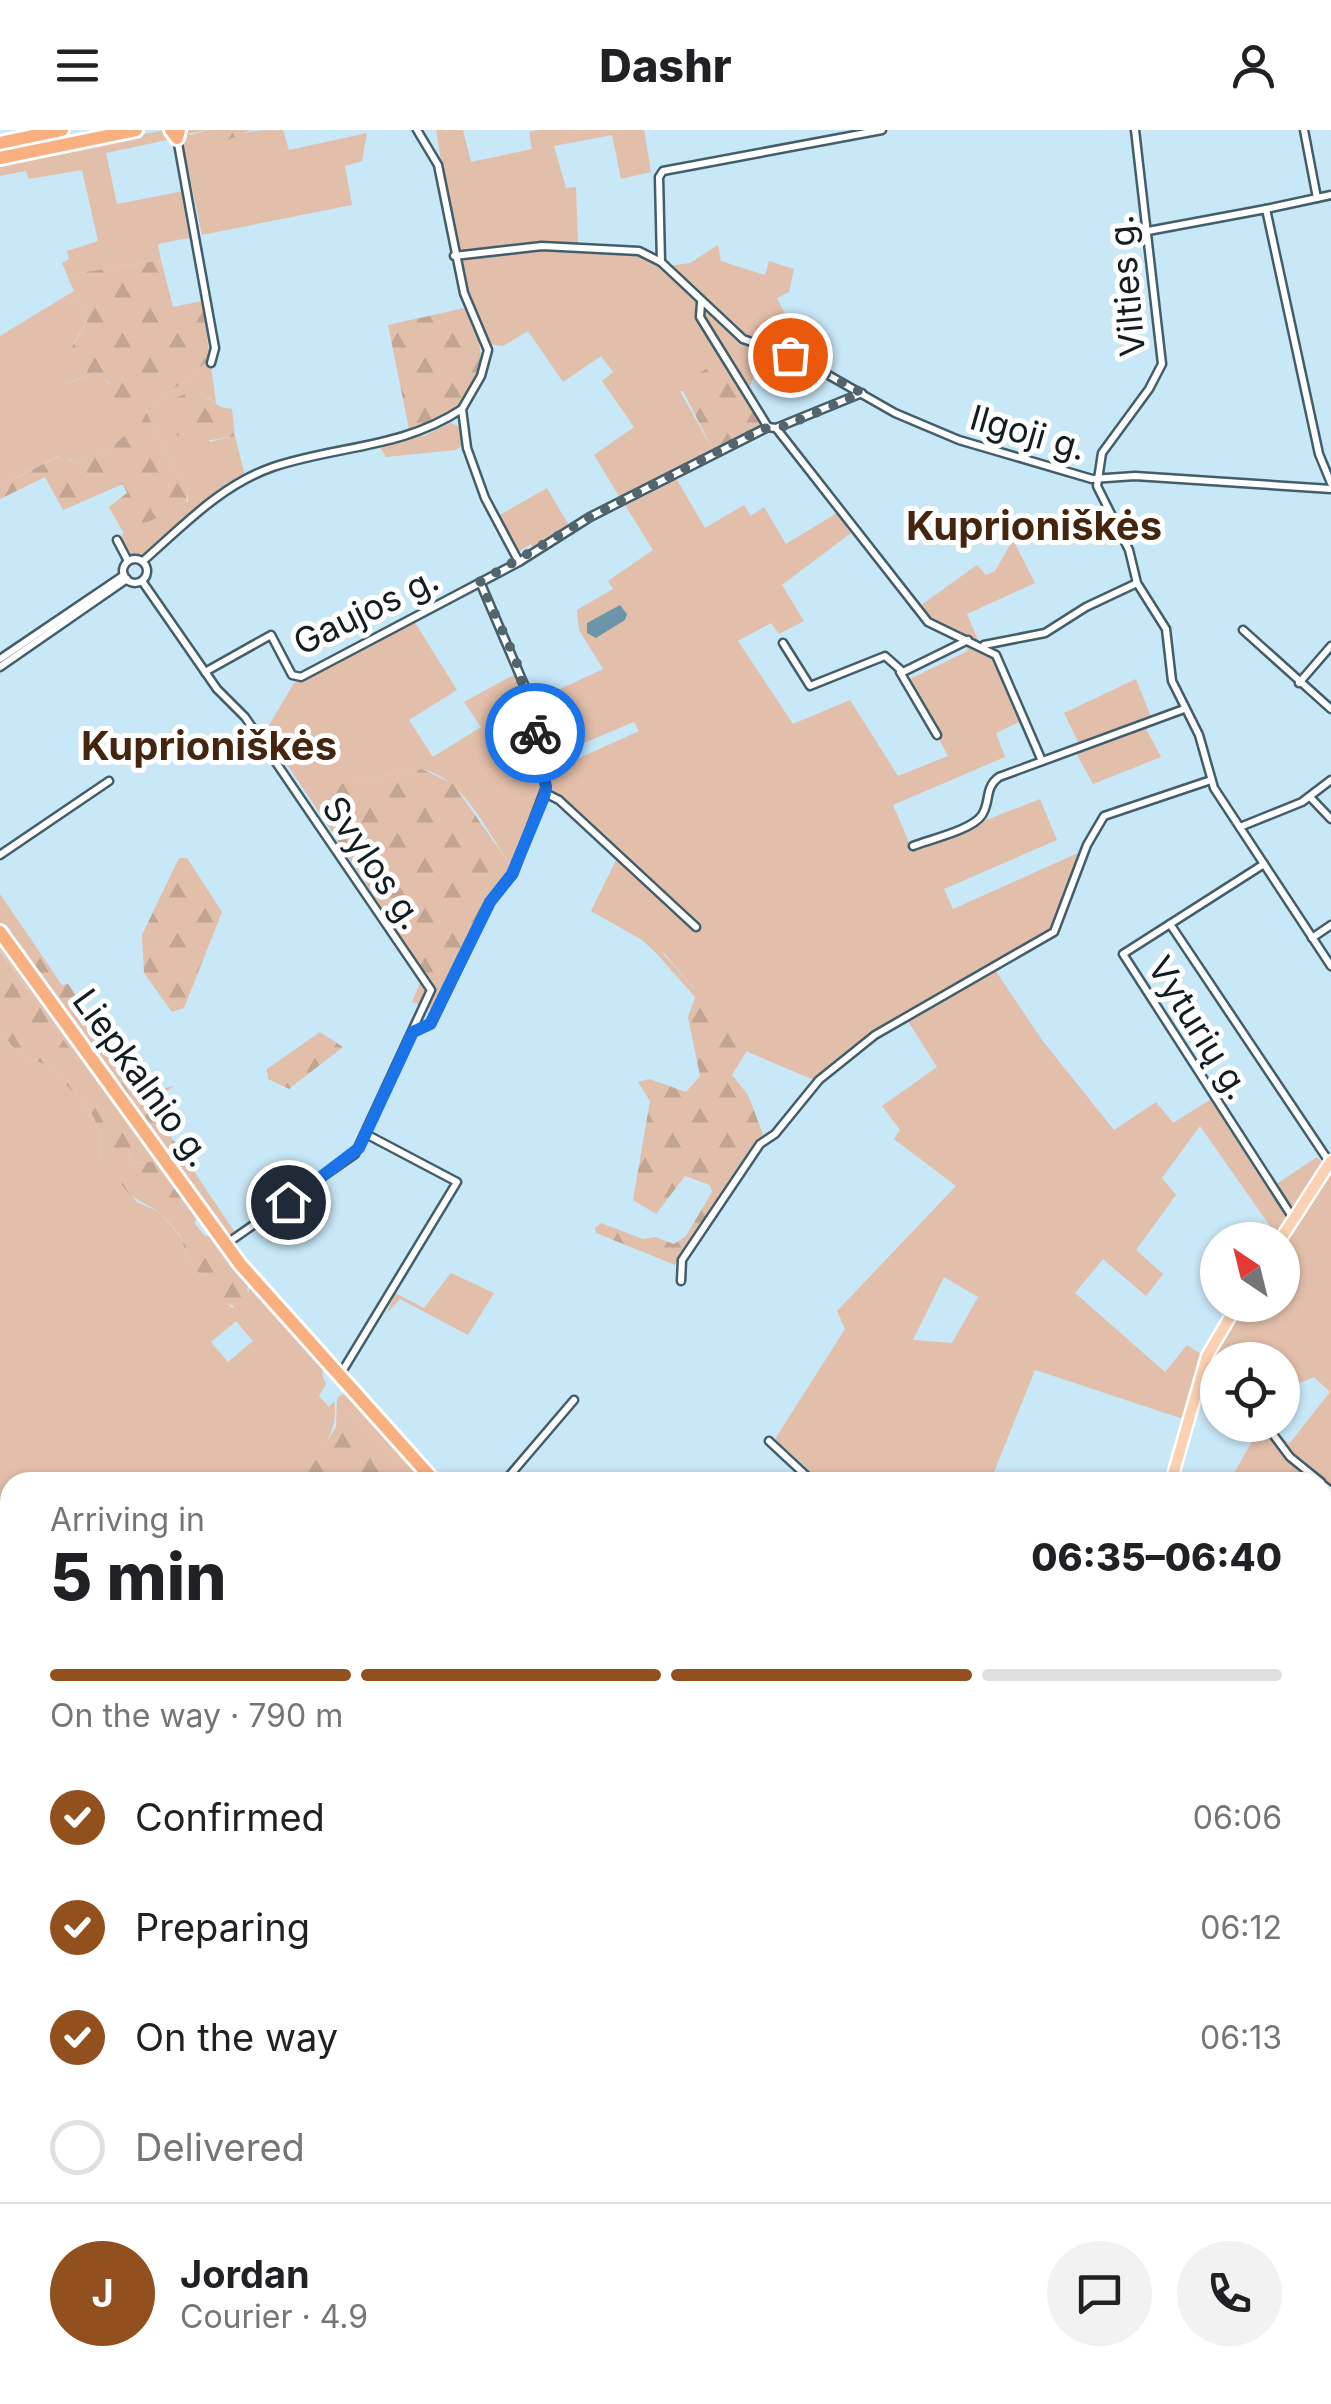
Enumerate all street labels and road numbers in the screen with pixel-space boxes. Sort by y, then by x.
street label: Vilties g. [1099,214,1153,359]
street label: Ilgoji g. [965,395,1091,469]
street label: Gaujos g. [286,557,445,663]
street label: Svylos g. [314,788,434,937]
street label: Vyturių g. [1139,948,1260,1107]
street label: Liepkalnio g. [64,981,221,1174]

